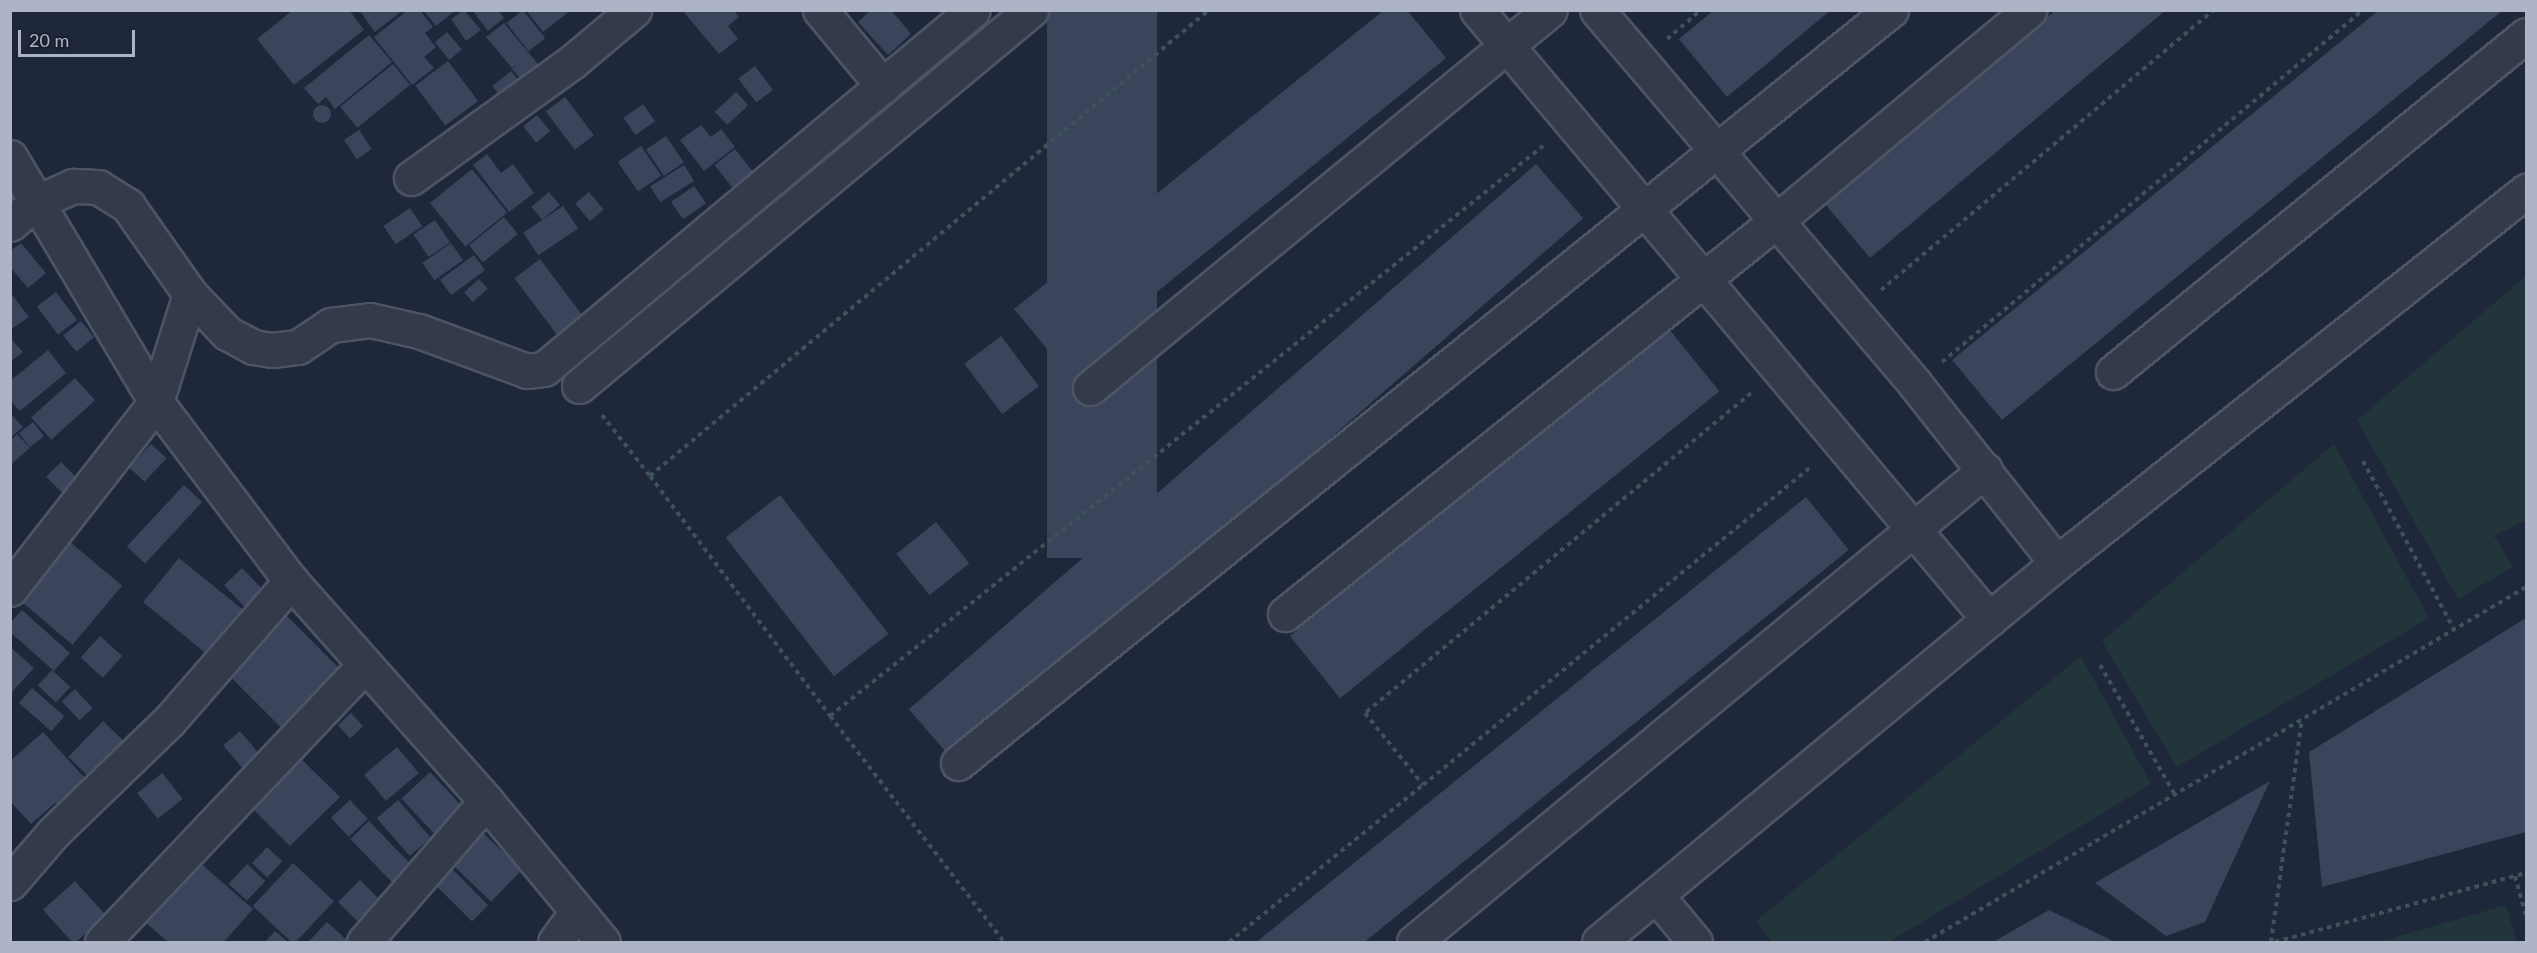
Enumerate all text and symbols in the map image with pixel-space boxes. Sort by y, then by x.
scale bar [21,18,138,56]
text: 20 m [29,29,69,51]

